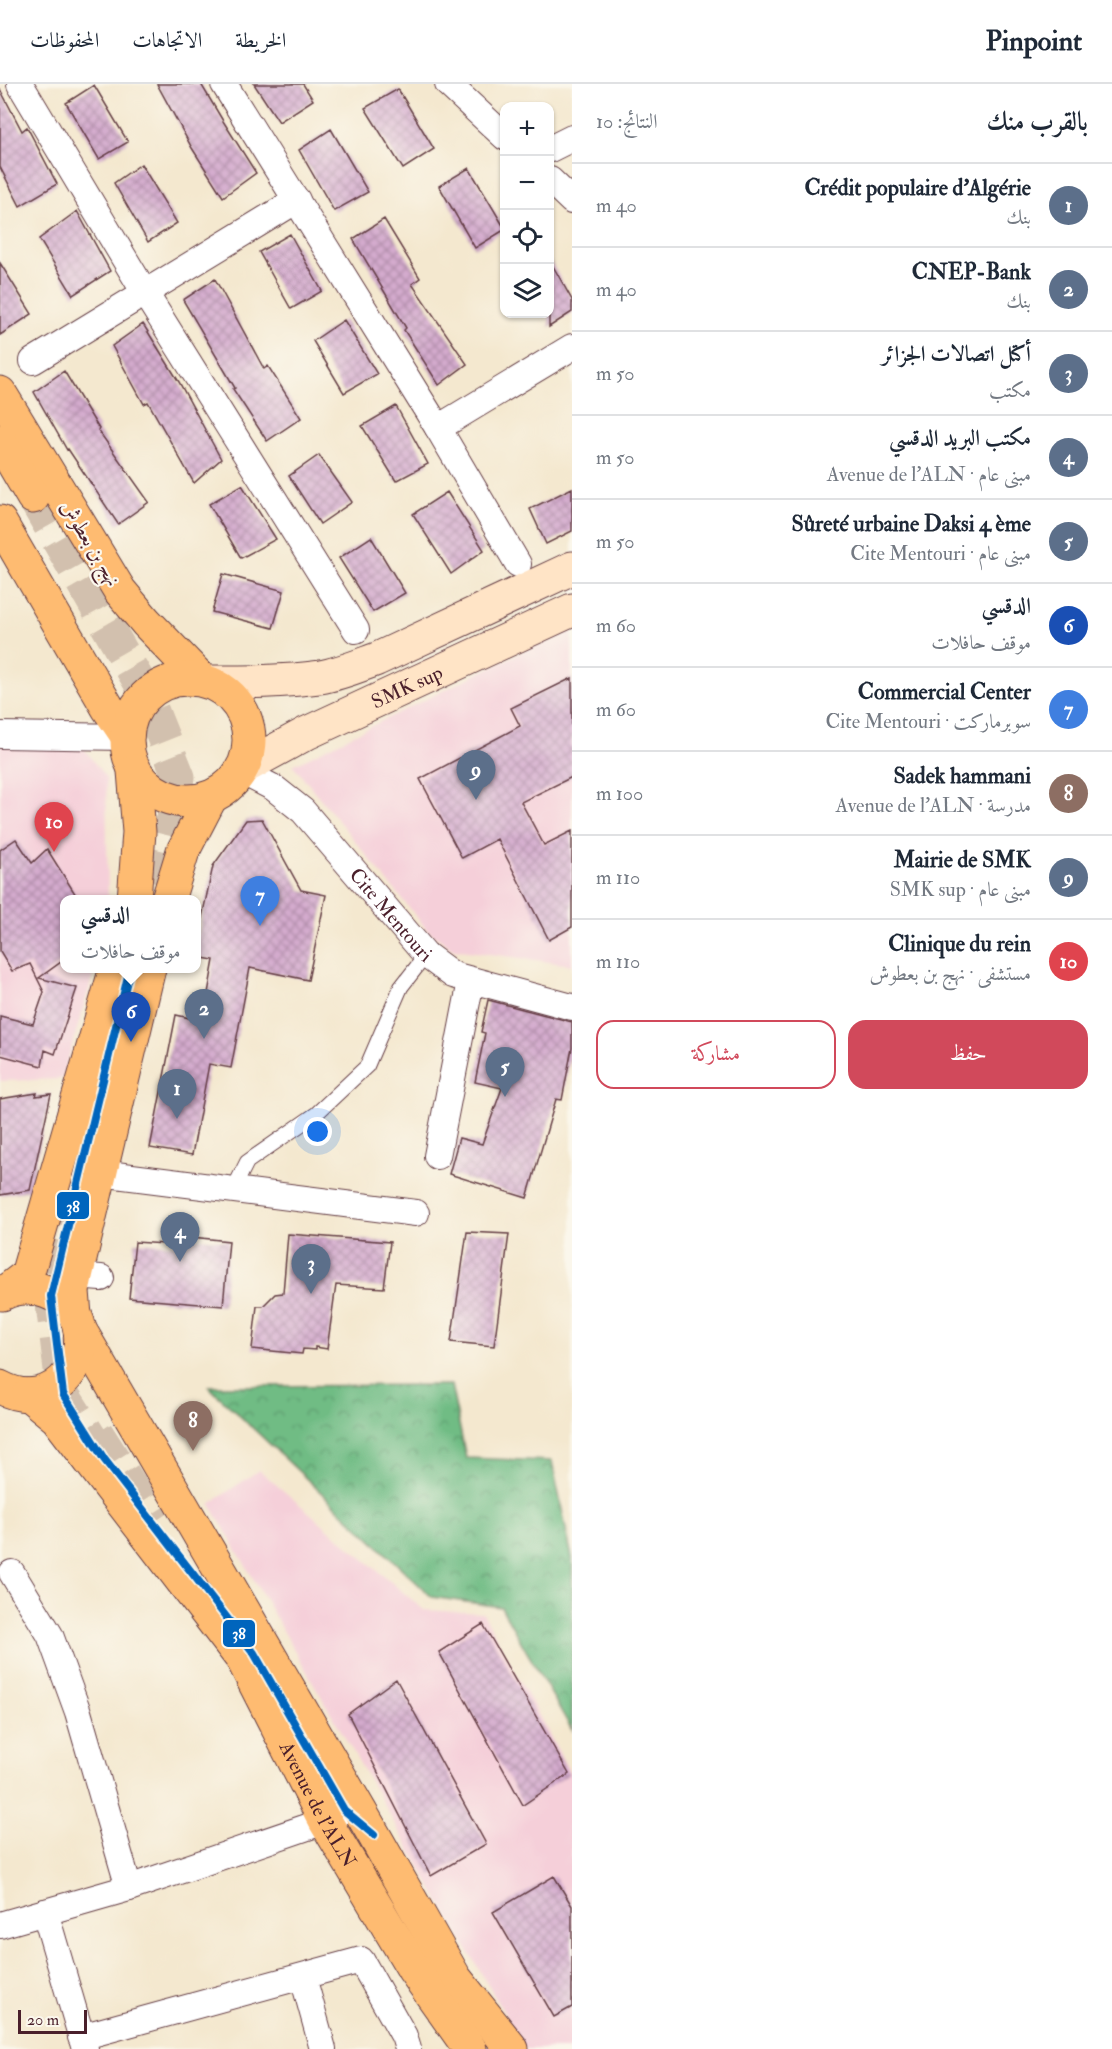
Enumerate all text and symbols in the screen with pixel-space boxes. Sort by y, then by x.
text: Pinpoint [986,24,1082,59]
text: المحفوظات [30,27,99,54]
text: الاتجاهات [132,27,202,54]
text: الخريطة [235,27,286,54]
map controls [500,102,554,318]
button: + [500,102,554,156]
text: بالقرب منك [986,106,1088,138]
text: النتائج: 10 [596,109,658,134]
button: − [500,156,554,210]
text: Crédit populaire d'Algérie [804,174,1031,202]
text: 40 m [596,193,637,218]
text: 1 [1065,193,1072,218]
text: بنك [1006,205,1031,230]
button: locate [500,210,554,264]
text: CNEP-Bank [912,258,1031,286]
button: layers [500,264,554,318]
text: 40 m [596,277,637,302]
text: 2 [1063,277,1074,302]
text: بنك [1006,289,1031,314]
text: أكتل اتصالات الجزائر [881,340,1031,368]
text: 50 m [596,361,635,386]
text: 3 [1065,361,1072,386]
text: مكتب [989,378,1031,403]
text: مكتب البريد الدقسي [889,424,1031,452]
text: 50 m [596,445,635,470]
text: 4 [1063,445,1074,470]
text: مبنى عام · Avenue de l'ALN [827,462,1031,487]
street label: نهج بن بعطوش [51,496,126,593]
text: Sûreté urbaine Daksi 4 ème [792,510,1031,538]
text: 50 m [596,529,635,554]
text: 5 [1064,529,1073,554]
text: مبنى عام · Cite Mentouri [850,541,1031,566]
text: الدقسي [981,592,1031,620]
text: 60 m [596,613,636,638]
text: 6 [1063,613,1074,638]
text: موقف حافلات [931,630,1031,655]
street label: SMK sup [367,660,447,714]
text: Commercial Center [858,678,1031,706]
text: 60 m [596,697,636,722]
text: 7 [1064,697,1073,722]
text: سوبرماركت · Cite Mentouri [825,709,1031,734]
pin: 9 [456,750,496,800]
text: Sadek hammani [894,762,1031,790]
text: 100 m [596,781,643,806]
text: 8 [1064,781,1073,806]
text: مدرسة · Avenue de l'ALN [835,793,1031,818]
pin: 10 [34,802,74,852]
text: Mairie de SMK [894,846,1031,874]
street label: Cite Mentouri [344,863,437,968]
text: 110 m [596,865,640,890]
text: 9 [1063,865,1074,890]
pin: 7 [240,876,280,926]
text: مبنى عام · SMK sup [890,877,1031,902]
popup [60,895,201,973]
text: الدقسي [81,901,130,929]
text: Clinique du rein [888,930,1031,958]
text: موقف حافلات [81,939,180,964]
text: 110 m [596,949,640,974]
text: 10 [1060,949,1077,974]
text: مستشفى · نهج بن بعطوش [870,961,1031,986]
pin: 2 [184,990,224,1039]
pin: 6 [112,992,150,1042]
button: مشاركة [596,1020,836,1089]
button: حفظ [848,1020,1088,1089]
pin: 5 [486,1048,524,1097]
pin: 1 [158,1070,196,1119]
your location [303,1117,332,1146]
line badge: 38 [56,1191,90,1220]
text: 38 [66,1197,80,1217]
pin: 4 [160,1212,200,1262]
pin: 3 [292,1244,330,1294]
pin: 8 [174,1402,212,1451]
line badge: 38 [222,1619,256,1648]
text: 38 [232,1624,246,1644]
street label: Avenue de l'ALN [273,1736,362,1872]
scale bar [18,2007,87,2034]
text: 20 m [27,2010,59,2030]

